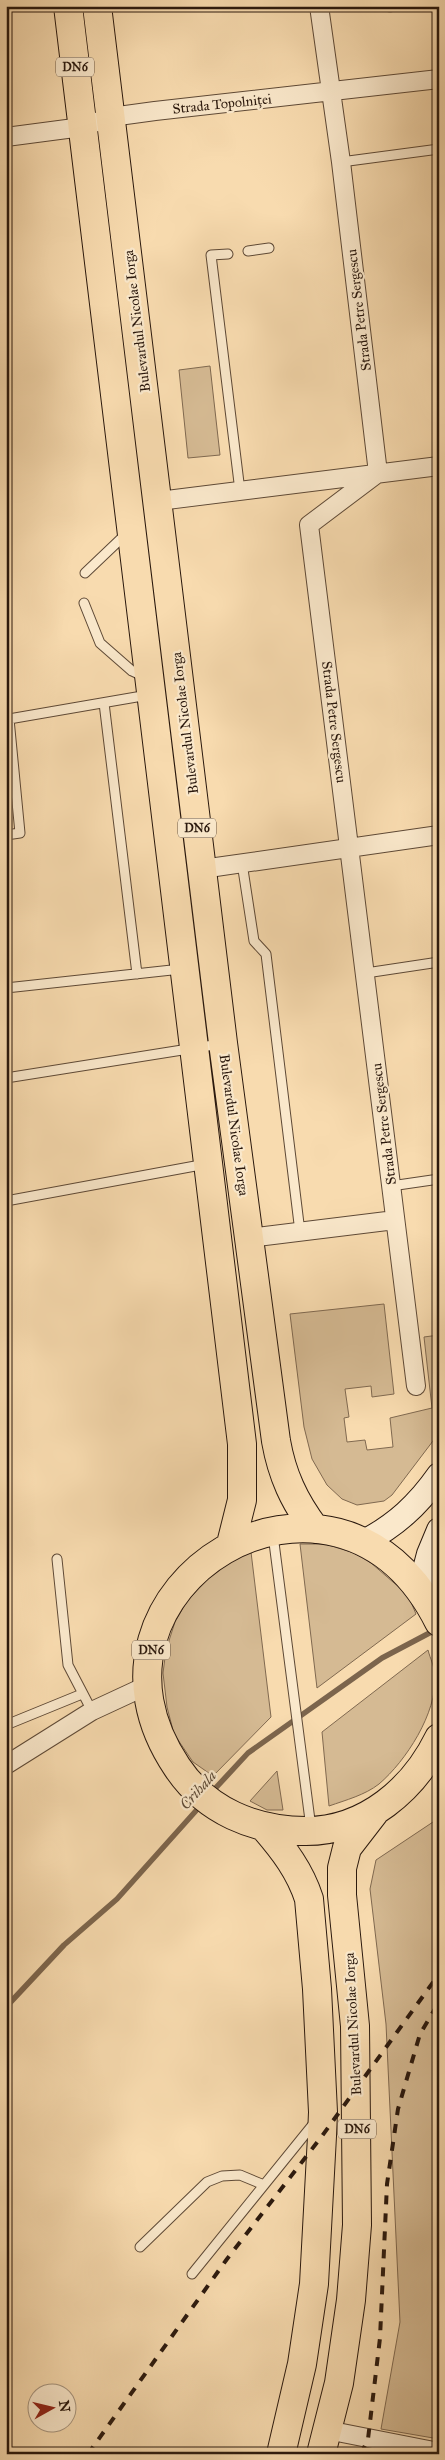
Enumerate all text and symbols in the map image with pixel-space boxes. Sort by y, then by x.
road number: DN6 [56,58,94,76]
street label: Strada Topolniței [172,90,273,118]
street label: Strada Petre Sergescu [343,248,375,372]
street label: Bulevardul Nicolae Iorga [120,249,154,393]
street label: Bulevardul Nicolae Iorga [168,651,202,795]
street label: Strada Petre Sergescu [318,660,350,784]
road number: DN6 [178,818,216,838]
street label: Bulevardul Nicolae Iorga [216,1053,252,1197]
street label: Strada Petre Sergescu [368,1062,400,1186]
road number: DN6 [132,1640,170,1660]
water label: Crihala [176,1767,220,1813]
street label: Bulevardul Nicolae Iorga [341,1952,365,2096]
road number: DN6 [338,2120,376,2138]
north arrow [28,2382,78,2432]
text: N [55,2399,74,2413]

